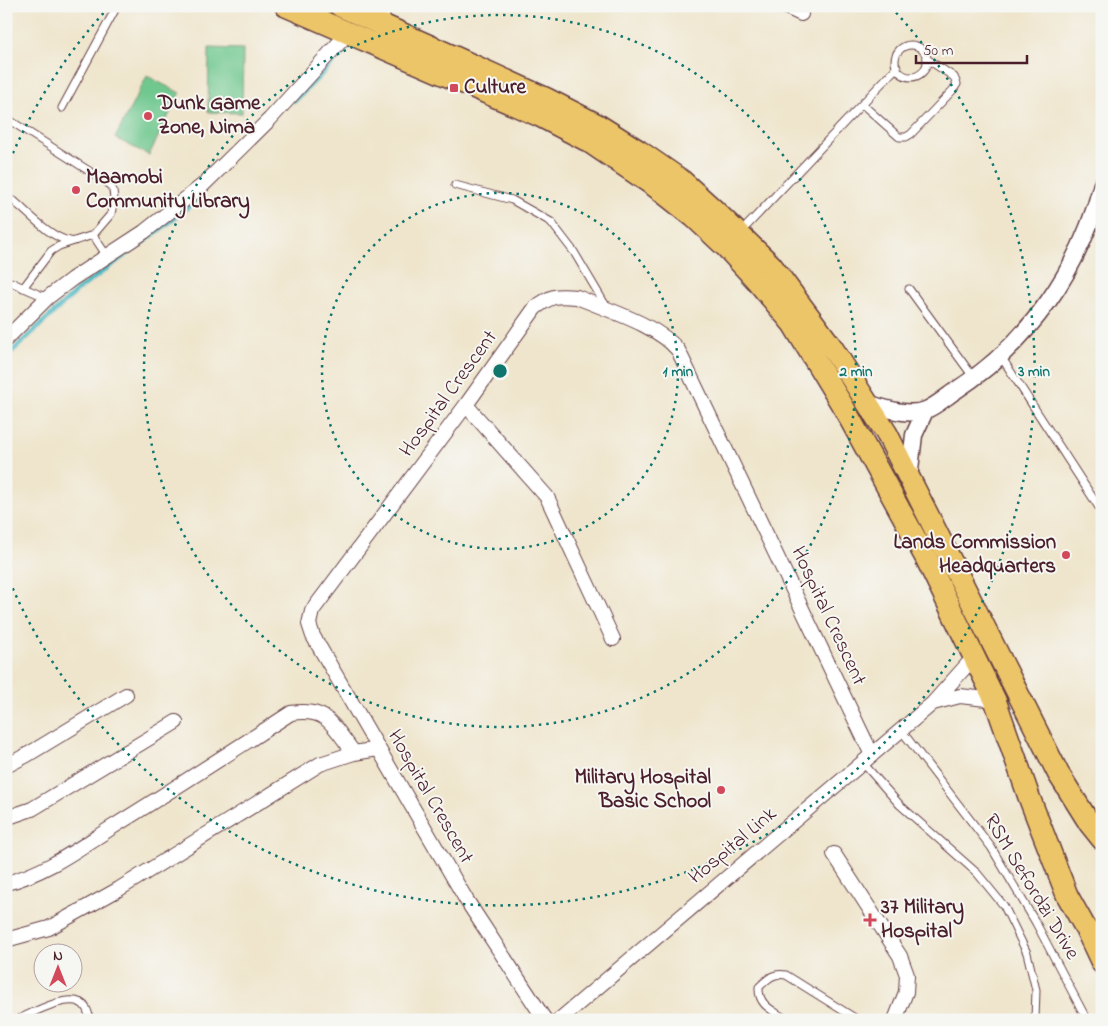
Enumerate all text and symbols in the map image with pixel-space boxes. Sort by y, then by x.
scale bar [916,32,1027,64]
text: 50 m [923,40,954,62]
place label: Culture [464,73,527,103]
marker: Culture [448,82,460,94]
place label: Dunk Game Zone, Nima [157,89,261,143]
marker: Dunk Game Zone, Nima [142,110,154,122]
place label: Maamobi Community Library [86,163,250,219]
marker: Maamobi Community Library [70,184,82,196]
street label: Hospital Crescent [393,324,505,464]
text: 1 min [663,361,694,383]
text: 2 min [839,361,873,383]
text: 3 min [1017,361,1050,383]
centre of rings [491,362,509,380]
place label: Lands Commission Headquarters [894,528,1056,582]
street label: Hospital Crescent [783,541,873,691]
marker: Lands Commission Headquarters [1060,549,1072,561]
street label: Hospital Crescent [379,724,481,870]
place label: Military Hospital Basic School [574,763,711,817]
marker: Military Hospital Basic School [715,784,727,796]
street label: Hospital Link [682,800,784,892]
street label: RSM Sefordzi Drive [976,808,1087,966]
place label: 37 Military Hospital [880,893,964,947]
marker: 37 Military Hospital [863,913,877,927]
north arrow [32,944,82,994]
text: N [53,946,63,967]

